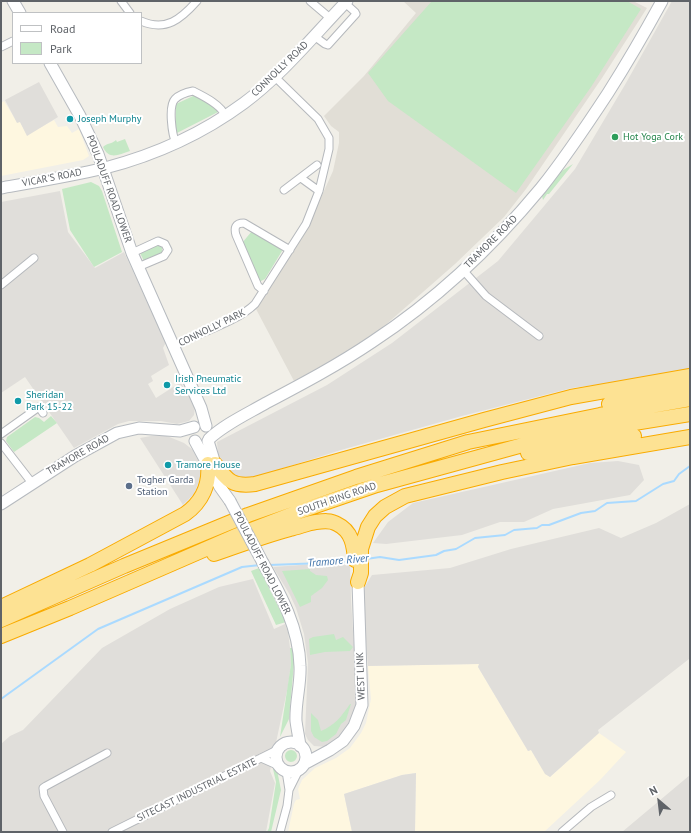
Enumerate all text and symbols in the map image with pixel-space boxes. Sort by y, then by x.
legend [12,12,142,64]
text: Road [50,21,75,36]
street label: CONNOLLY ROAD [249,39,311,99]
text: Park [50,41,72,56]
place label: Joseph Murphy [78,113,141,125]
marker: Joseph Murphy [65,114,75,124]
place label: Hot Yoga Cork [623,131,683,143]
marker: Hot Yoga Cork [610,132,620,142]
street label: POULADUFF ROAD LOWER [84,133,134,245]
street label: VICAR'S ROAD [21,166,83,190]
street label: TRAMORE ROAD [462,213,520,271]
street label: CONNOLLY PARK [177,307,247,349]
place label: Irish Pneumatic Services Ltd [175,373,241,396]
marker: Irish Pneumatic Services Ltd [162,380,172,390]
place label: Sheridan Park 15-22 [26,389,72,412]
marker: Sheridan Park 15-22 [13,396,23,406]
street label: TRAMORE ROAD [45,432,111,478]
place label: Tramore House [176,459,240,471]
marker: Tramore House [163,460,173,470]
place label: Togher Garda Station [137,474,193,498]
street label: SOUTH RING ROAD [296,480,378,518]
marker: Togher Garda Station [124,481,134,491]
street label: POULADUFF ROAD LOWER [231,510,293,616]
water label: Tramore River [307,552,369,570]
street label: WEST LINK [354,652,368,700]
street label: SITECAST INDUSTRIAL ESTATE [135,756,259,824]
north arrow [639,781,679,821]
text: N [647,783,660,798]

